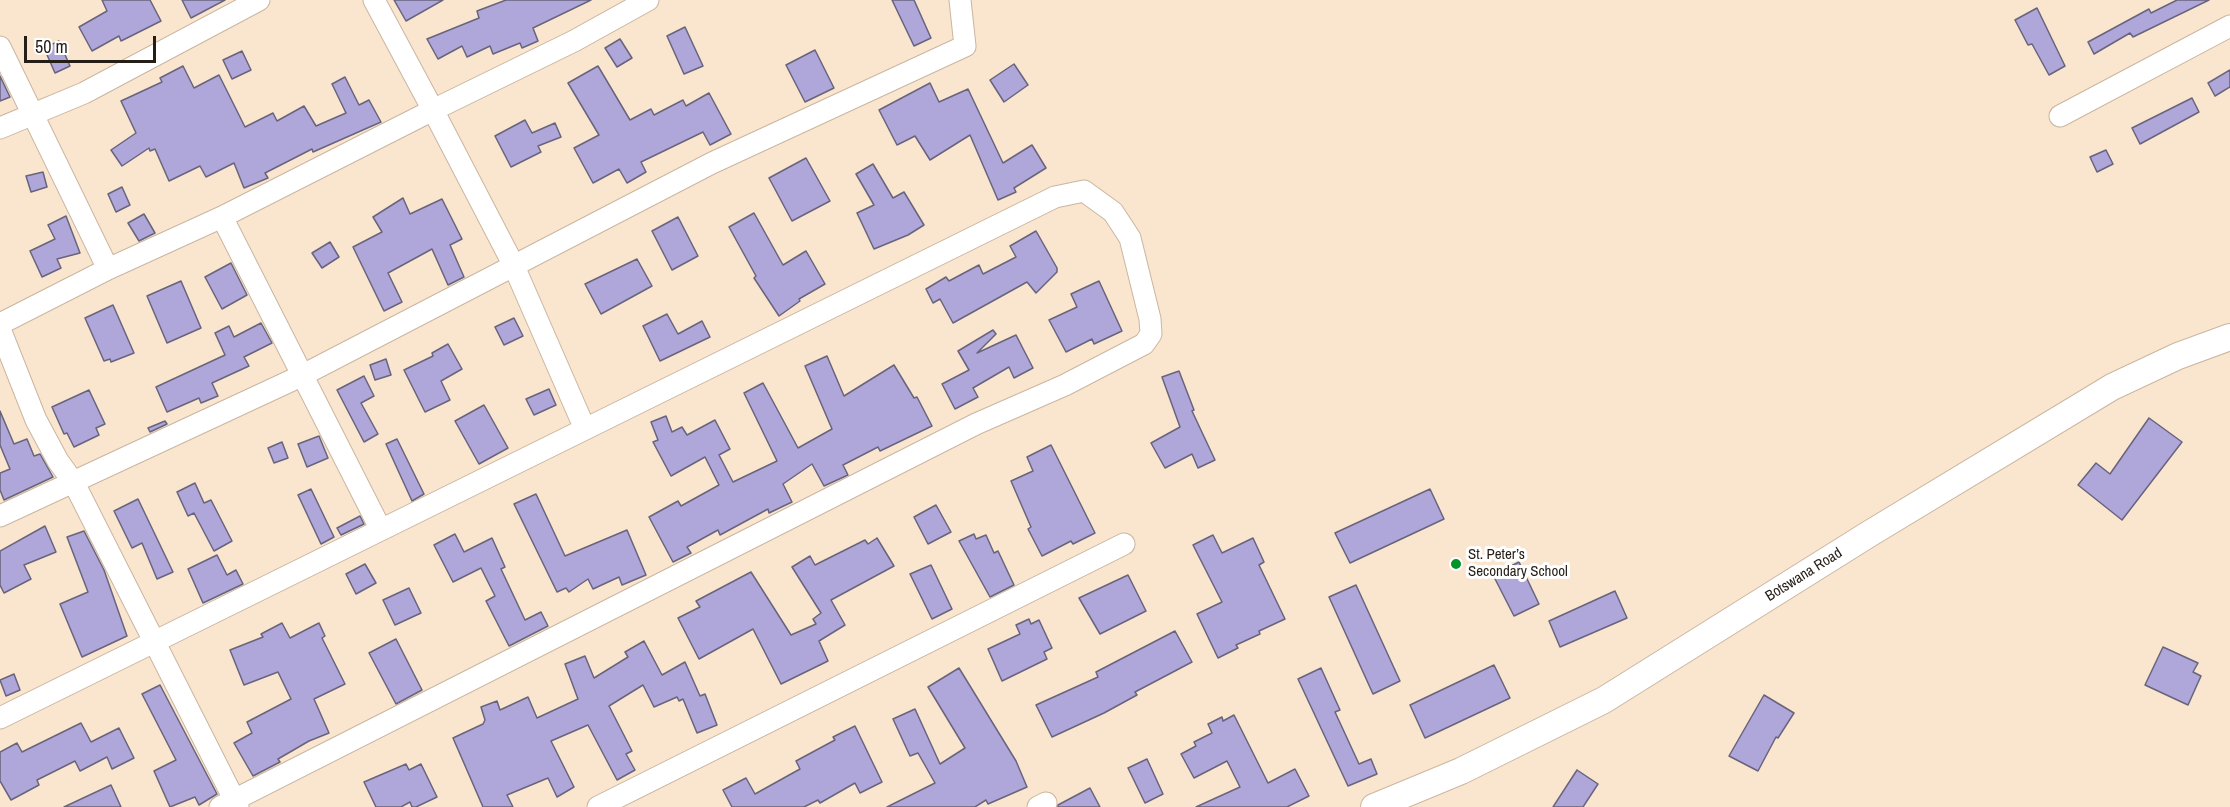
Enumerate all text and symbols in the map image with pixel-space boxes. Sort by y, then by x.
scale bar [27,24,159,62]
text: 50 m [35,34,68,59]
street label: Botswana Road [1762,544,1846,606]
place label: St. Peter’s Secondary School [1468,546,1568,581]
marker: St. Peter’s Secondary School [1449,557,1463,571]

